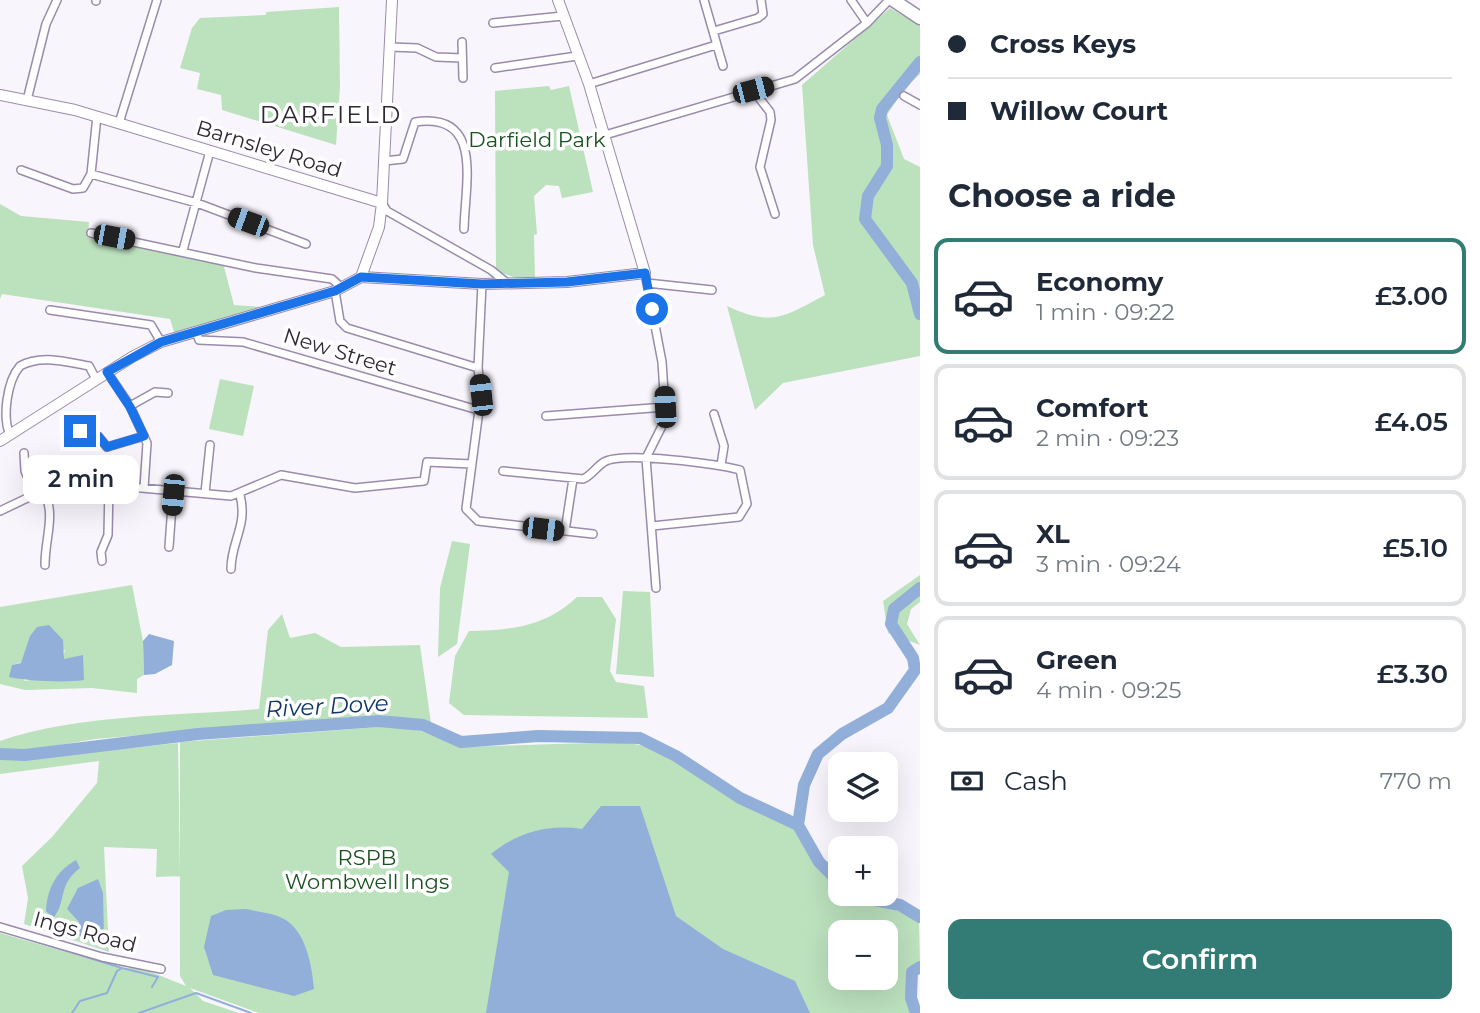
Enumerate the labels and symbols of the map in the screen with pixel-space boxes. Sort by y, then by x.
car [730,74,777,106]
district label: DARFIELD [260,100,402,129]
street label: Barnsley Road [193,115,345,183]
park label: Darfield Park [468,127,606,152]
car [225,205,272,239]
car [92,223,137,251]
route start [636,293,668,325]
street label: New Street [281,322,400,381]
car [469,373,494,417]
car [654,385,677,429]
route end [64,415,96,447]
callout: 2 min [22,456,138,504]
car [161,473,186,517]
car [521,516,566,542]
water label: River Dove [265,689,389,723]
park label: RSPB Wombwell Ings [285,845,449,894]
street label: Ings Road [31,906,139,957]

